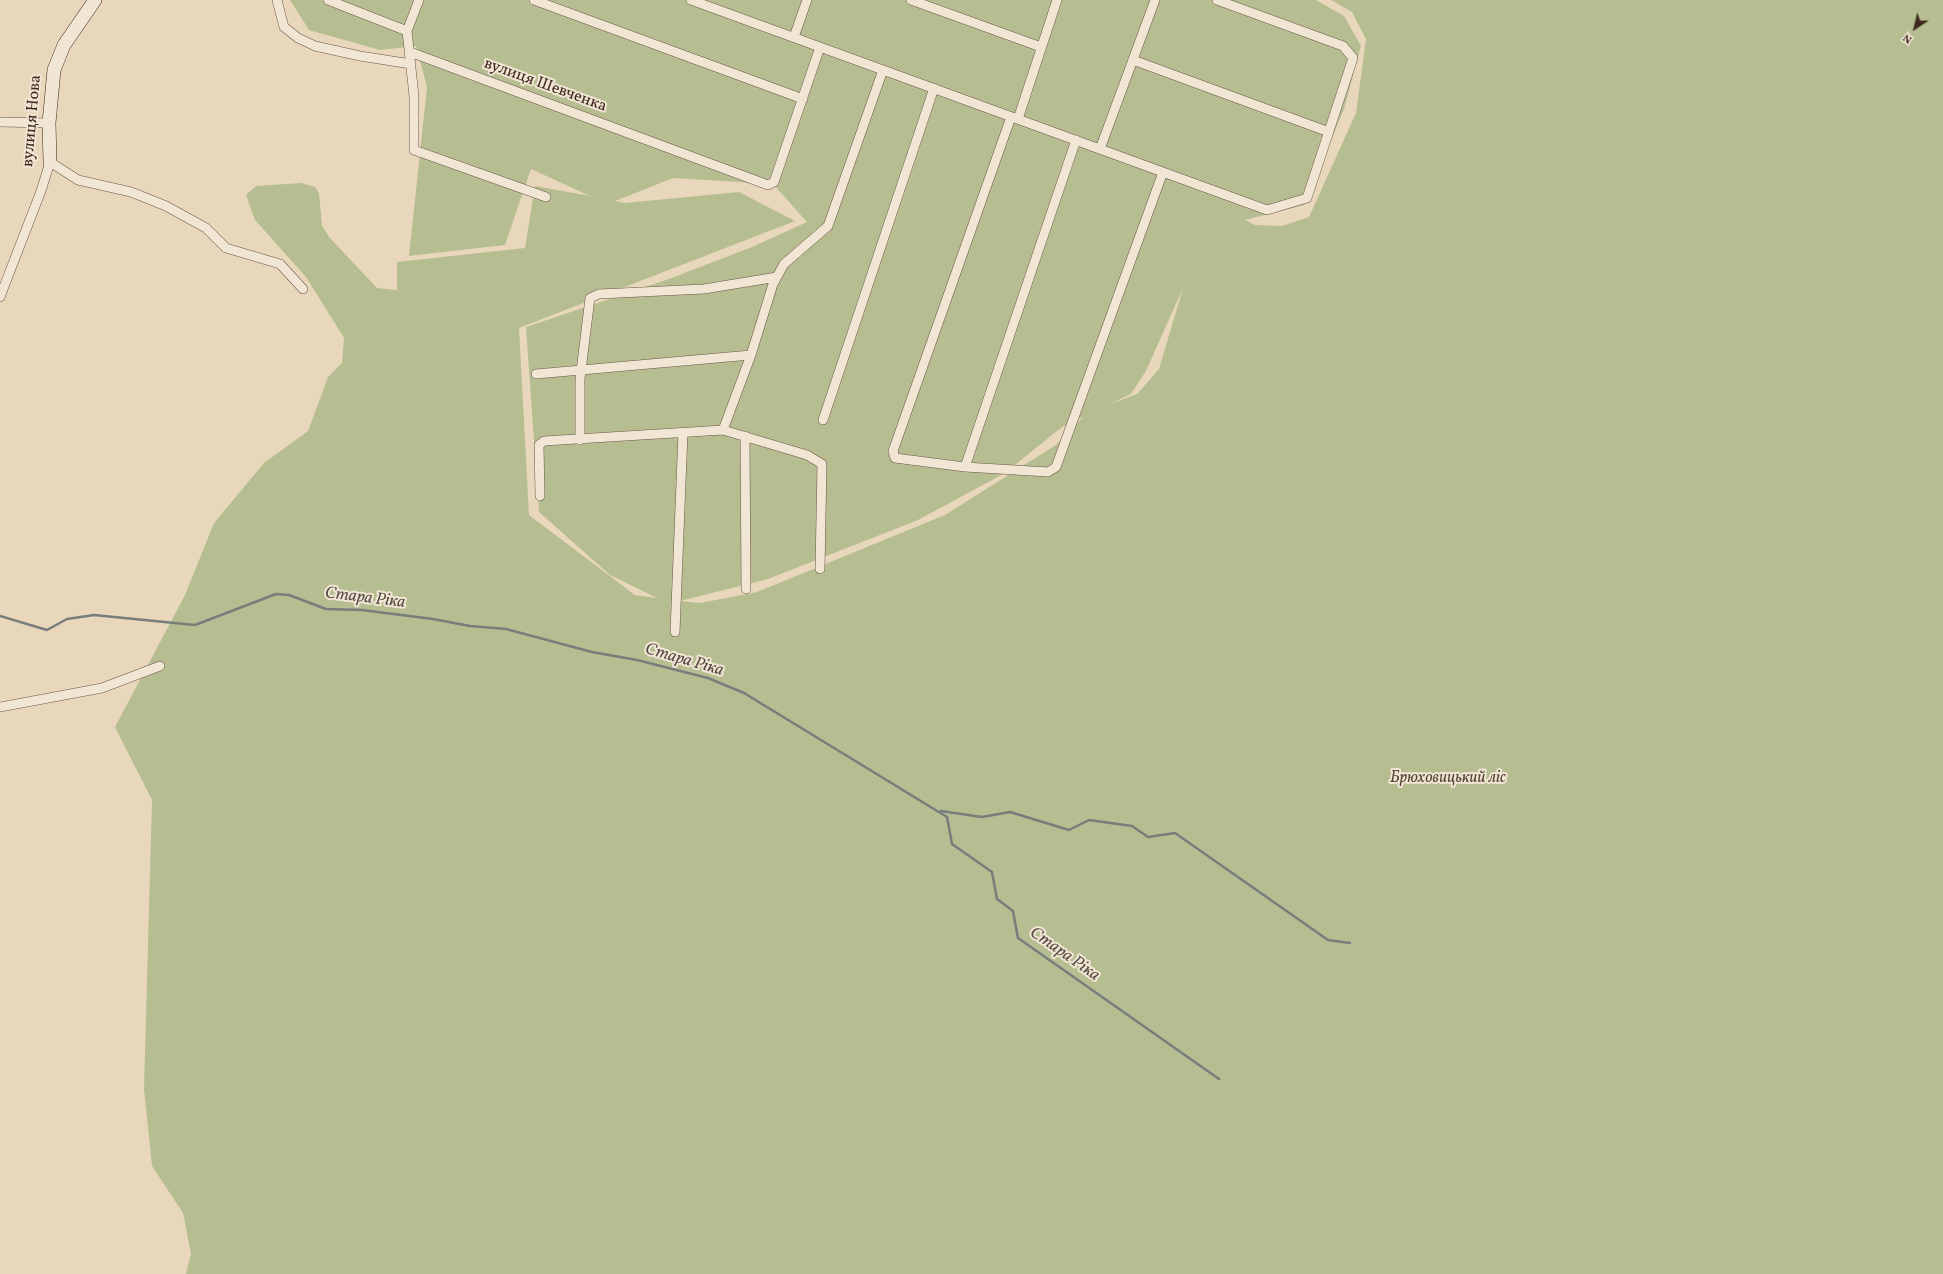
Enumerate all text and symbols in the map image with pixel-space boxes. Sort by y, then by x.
north arrow [1895,8,1935,48]
text: N [1900,30,1915,47]
street label: вулиця Шевченка [481,55,609,117]
street label: вулиця Нова [19,74,47,168]
water label: Стара Ріка [324,584,406,614]
water label: Стара Ріка [642,640,726,682]
park label: Брюховицький ліс [1390,769,1506,789]
water label: Стара Ріка [1025,923,1103,987]

